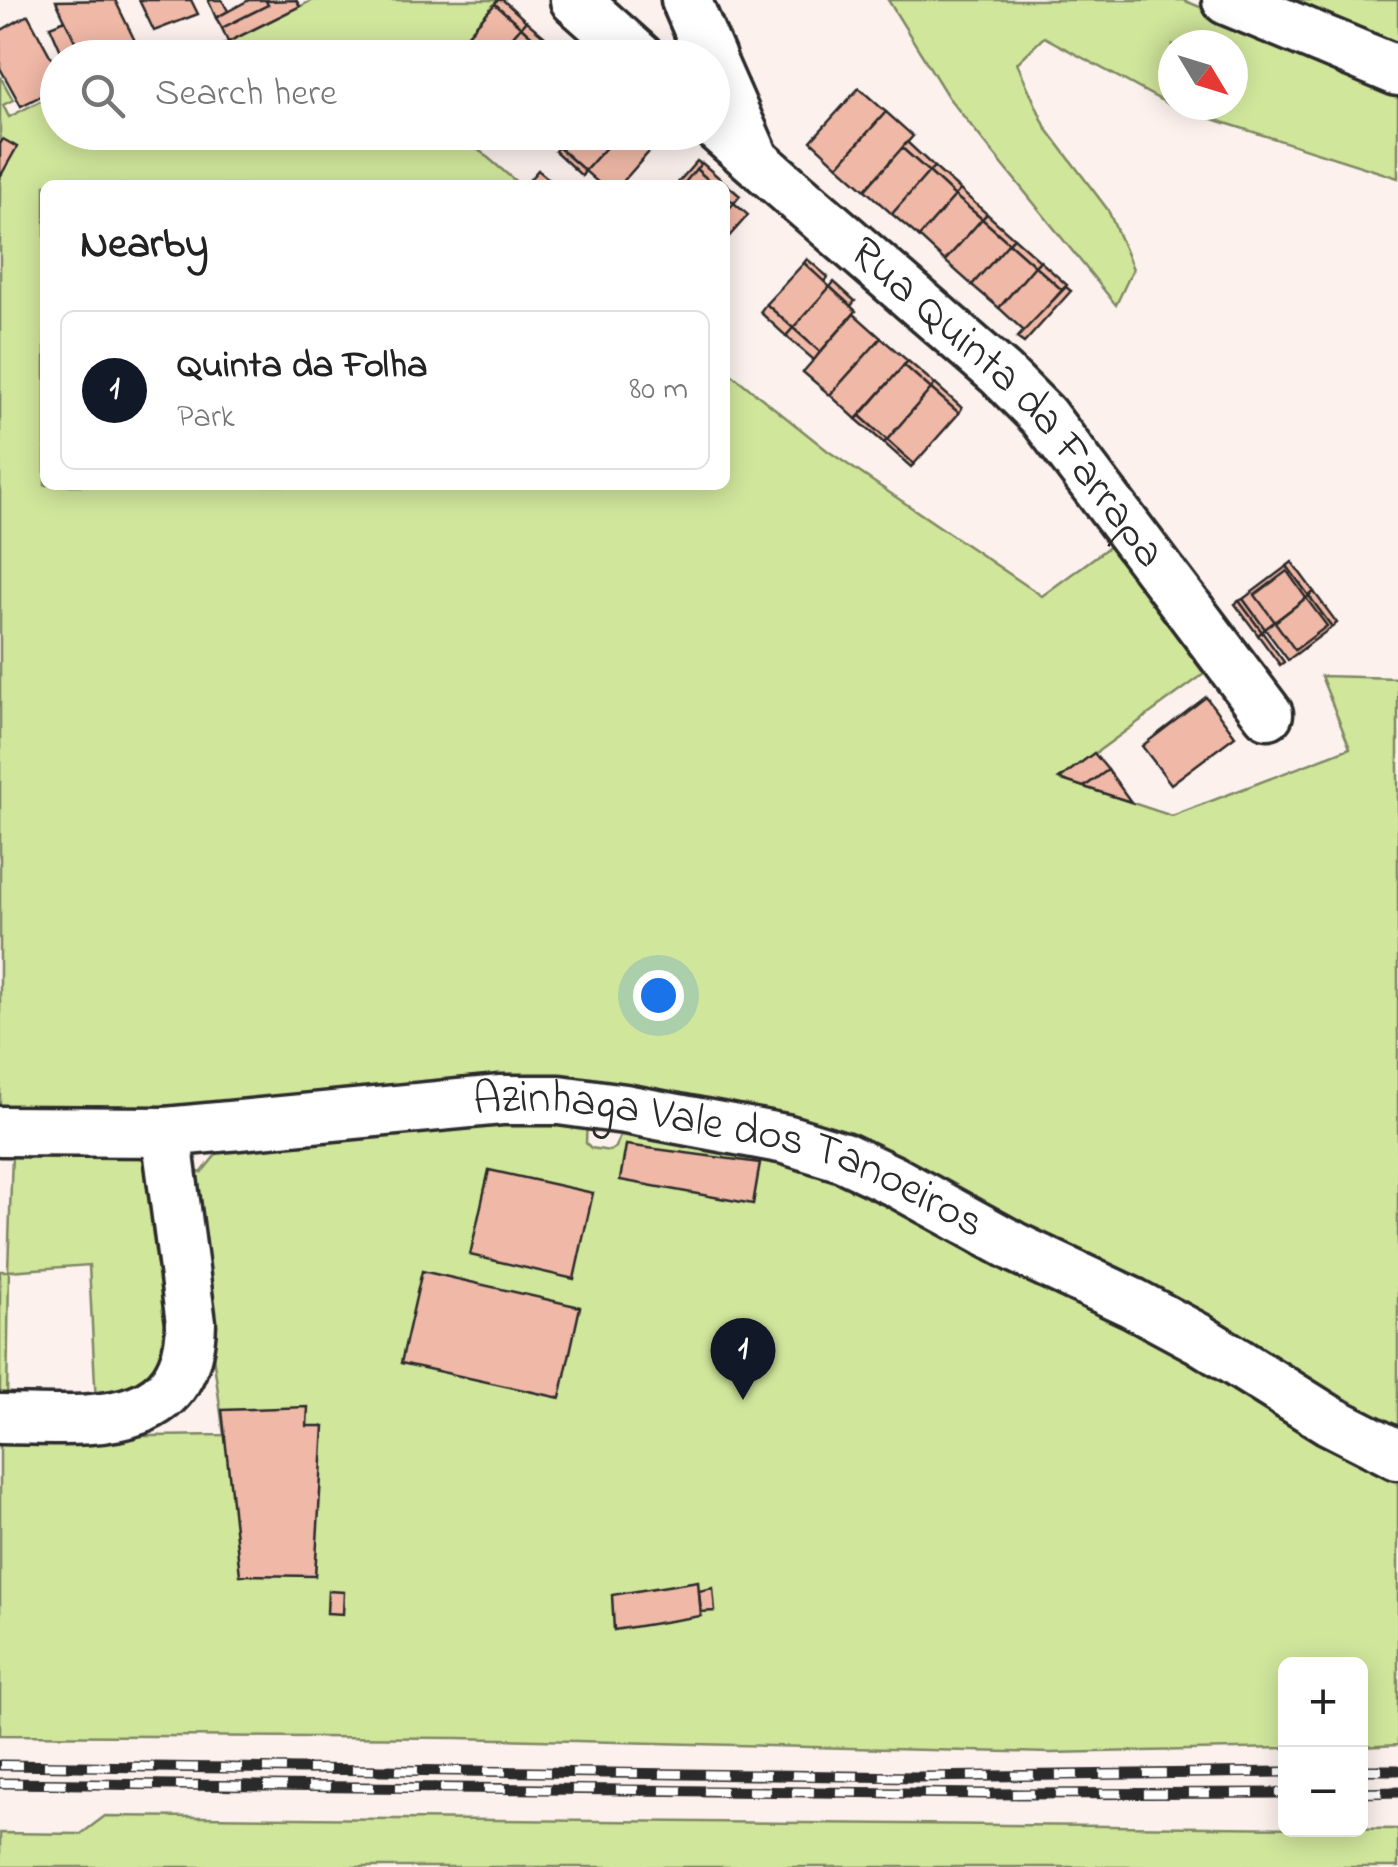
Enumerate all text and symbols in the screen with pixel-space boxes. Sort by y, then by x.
north arrow [1158,30,1248,120]
search box [40,40,730,150]
text: Search here [155,67,337,123]
icon: search [75,68,130,123]
text: Nearby [80,215,208,276]
street label: Rua Quinta da Farrapa [833,222,1180,583]
text: Quinta da Folha [177,339,428,395]
text: 1 [109,367,120,414]
text: 80 m [629,367,688,414]
text: Park [177,395,235,442]
your location [633,970,684,1021]
street label: Azinhaga Vale dos Tanoeiros [470,1066,996,1257]
pin: 1 [710,1318,776,1400]
map controls [1278,1657,1368,1837]
button: + [1278,1657,1368,1747]
button: − [1278,1747,1368,1837]

